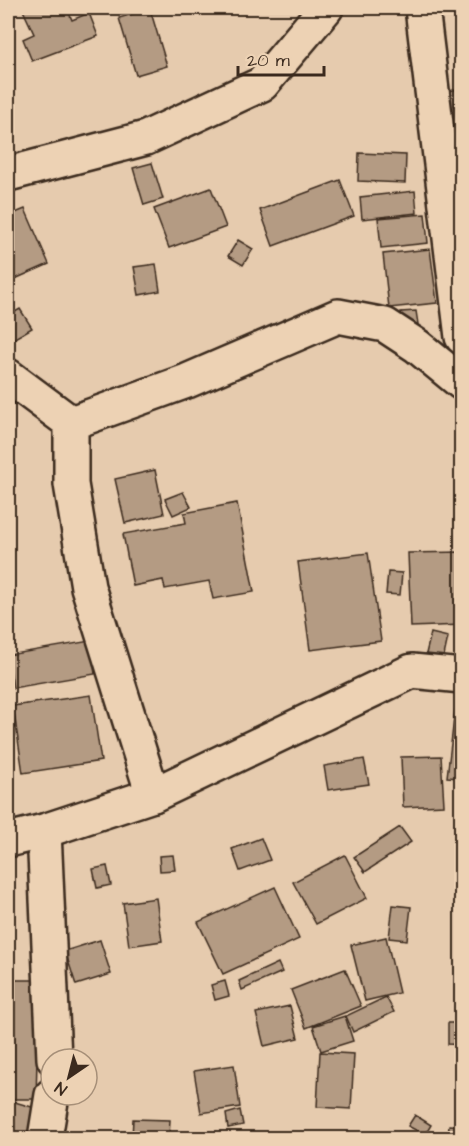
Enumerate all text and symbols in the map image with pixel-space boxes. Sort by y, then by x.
scale bar [238,39,324,77]
text: 20 m [247,48,290,73]
north arrow [39,1047,99,1107]
text: N [51,1077,71,1100]

